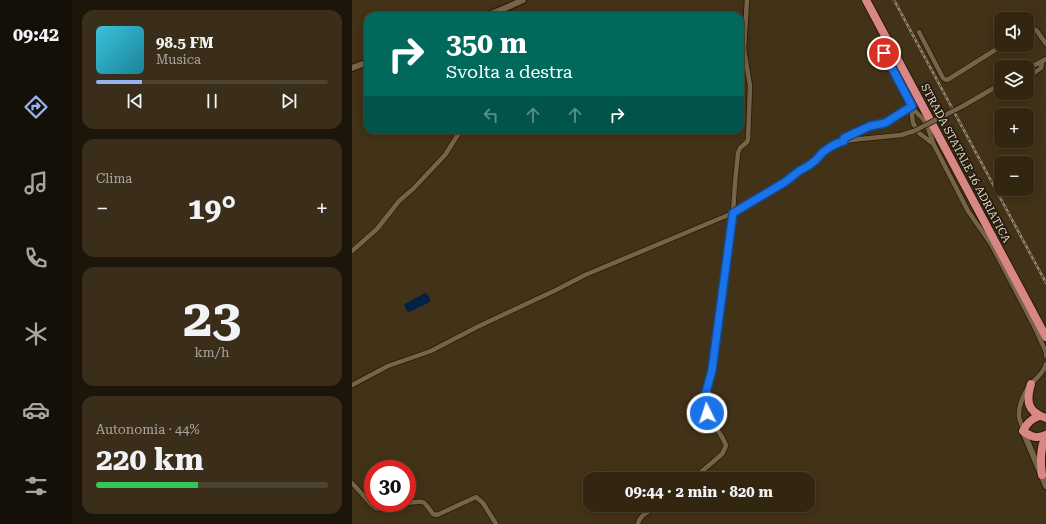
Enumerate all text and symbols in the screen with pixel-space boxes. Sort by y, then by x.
map controls [994,12,1034,196]
button: sound [994,12,1034,52]
text: 09:42 [13,24,59,45]
text: 350 m [446,27,527,60]
icon: right [380,28,432,80]
text: 98.5 FM [156,34,213,52]
pin [867,36,901,70]
icon: arrive [873,42,895,64]
text: Musica [156,52,201,67]
button: layers [994,60,1034,100]
text: Svolta a destra [446,61,573,82]
street label: STRADA STATALE 16 ADRIATICA [918,82,1013,245]
icon: previous [124,90,146,112]
icon: pause [201,90,223,112]
icon: next [278,90,300,112]
icon: directions [22,93,50,121]
icon: left [480,104,502,126]
icon: ahead [522,104,544,126]
icon: ahead [564,104,586,126]
icon: right [606,104,628,126]
button: + [994,108,1034,148]
button: − [994,156,1034,196]
icon: music [22,169,50,197]
text: Clima [96,171,132,186]
text: 19° [188,191,236,226]
text: − [96,196,108,221]
text: + [316,196,328,221]
icon: phone [22,244,50,272]
text: 23 [183,288,241,349]
icon: climate [22,320,50,348]
text: km/h [195,345,229,360]
position arrow [686,392,728,434]
icon: car [22,396,50,424]
text: Autonomia · 44% [96,422,200,437]
text: 220 km [96,442,204,477]
speed limit sign: 30 [364,460,416,512]
icon: filters [22,472,50,500]
text: 09:44 · 2 min · 820 m [625,483,773,501]

